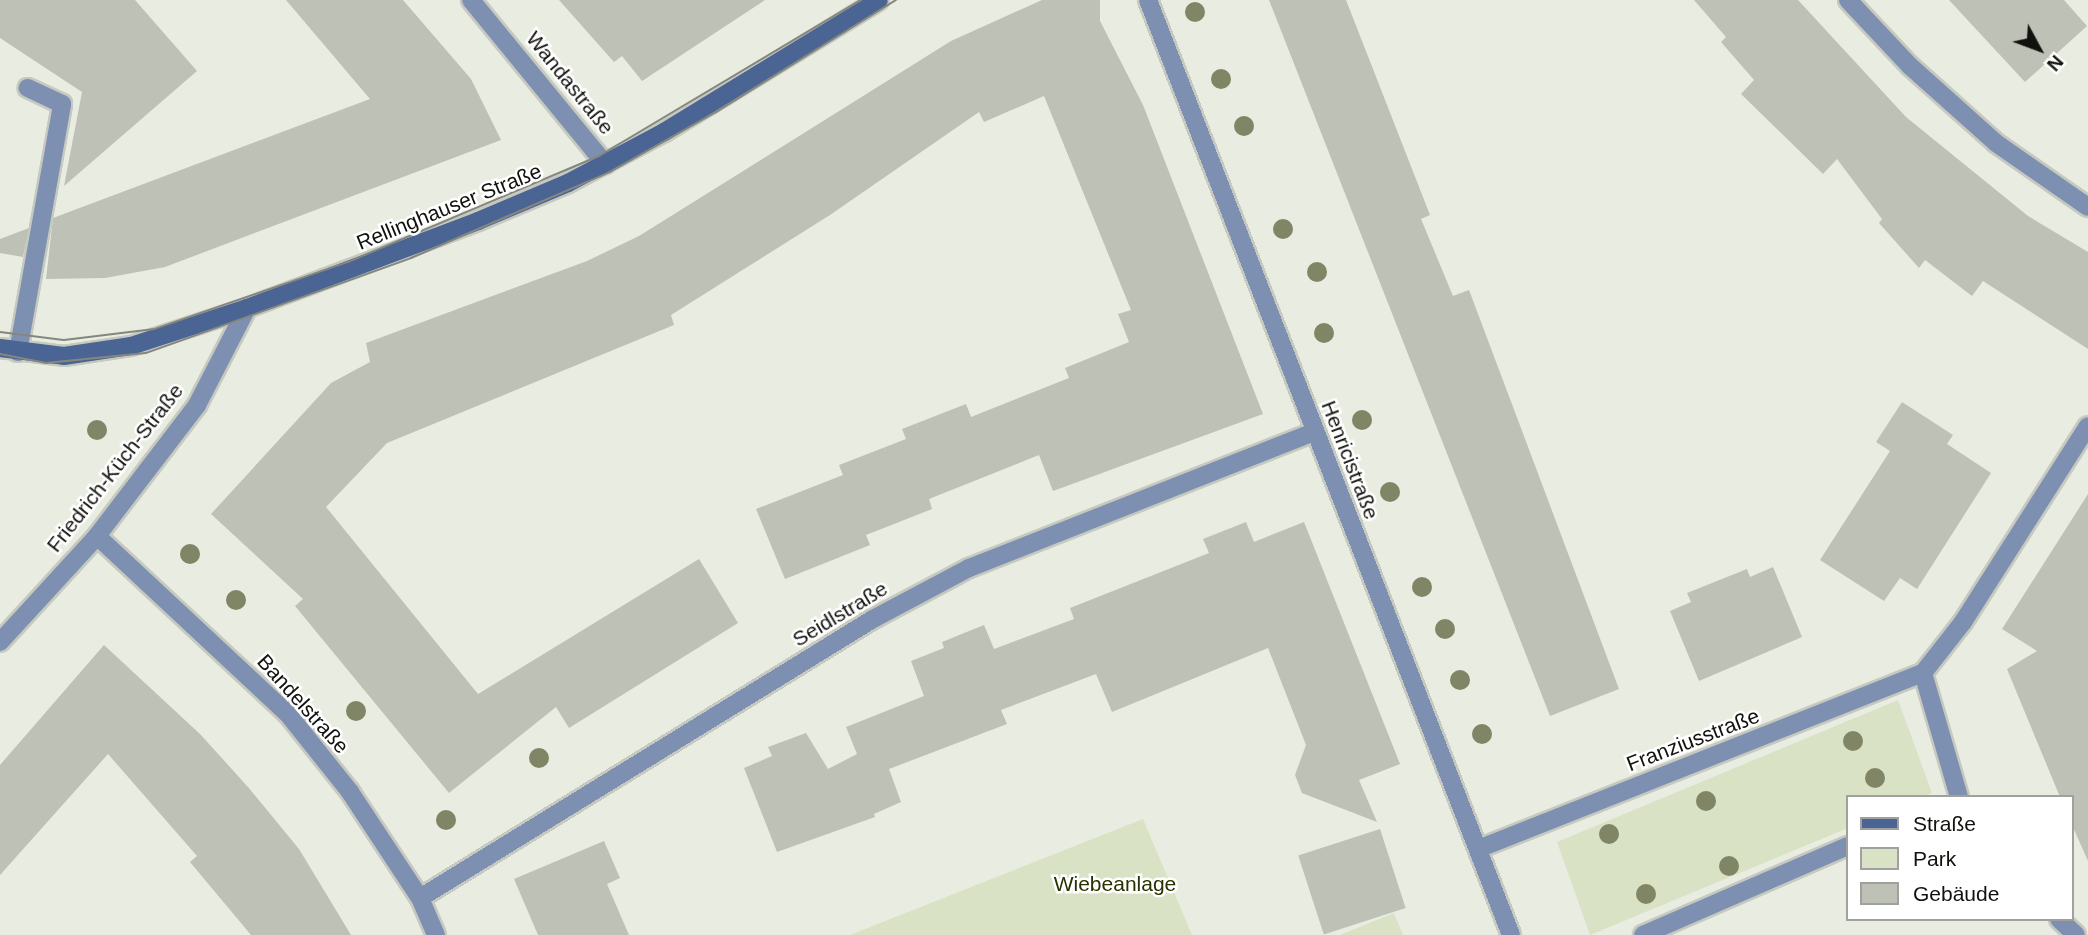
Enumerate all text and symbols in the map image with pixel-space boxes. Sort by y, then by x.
north arrow [2004,14,2074,84]
street label: Wandastraße [521,26,619,140]
text: N [2043,51,2068,75]
street label: Rellinghauser Straße [353,158,545,256]
street label: Friedrich-Küch-Straße [41,379,189,557]
street label: Henricistraße [1316,397,1384,523]
street label: Seidlstraße [788,576,892,652]
street label: Bandelstraße [252,649,354,759]
street label: Franziusstraße [1623,703,1763,777]
legend [1846,795,2074,921]
text: Straße [1913,812,1976,835]
text: Park [1913,847,1956,870]
park label: Wiebeanlage [1054,871,1176,897]
text: Gebäude [1913,882,1999,905]

